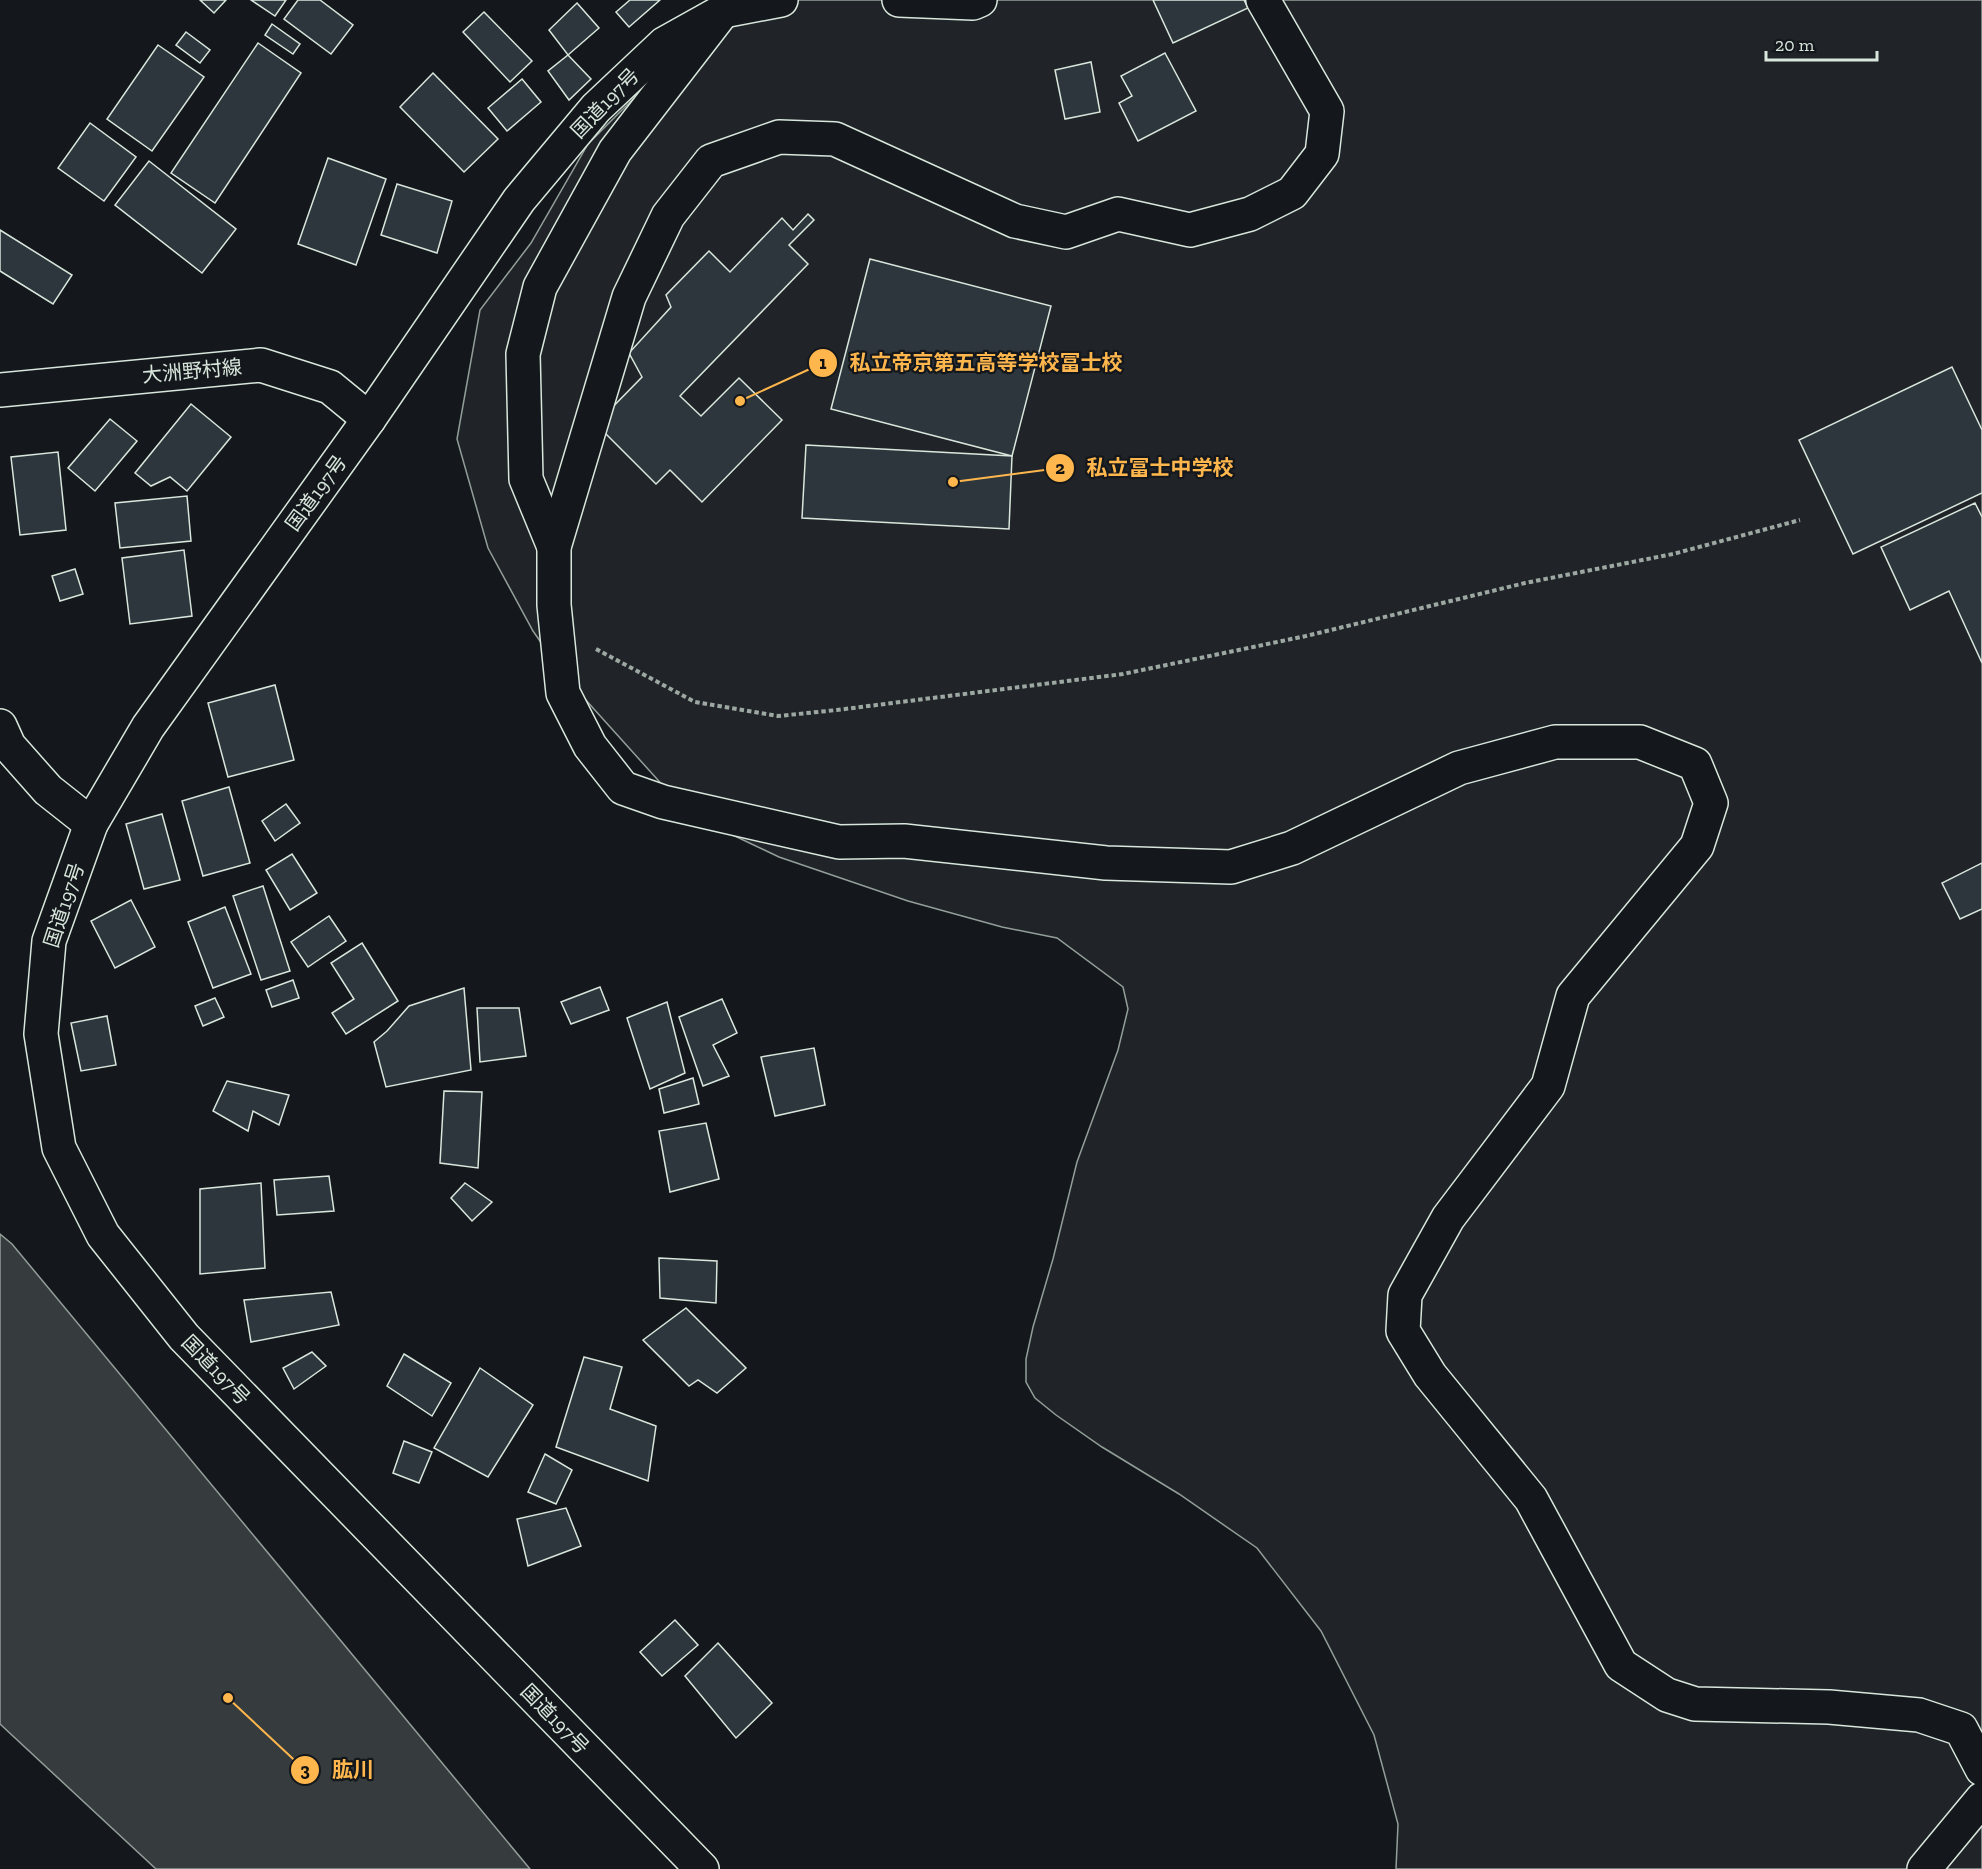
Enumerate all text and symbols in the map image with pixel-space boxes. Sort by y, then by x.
scale bar [1766,24,1877,62]
text: 20 m [1775,34,1815,56]
street label: 国道197号 [566,63,644,143]
callout: 私立帝京第五高等学校冨士校 [808,343,1135,382]
text: 私立帝京第五高等学校冨士校 [850,350,1123,375]
text: 1 [819,352,827,374]
street label: 大洲野村線 [141,355,243,387]
callout: 私立冨士中学校 [1045,448,1246,487]
street label: 国道197号 [281,450,351,536]
text: 私立冨士中学校 [1087,455,1234,480]
text: 2 [1055,457,1065,479]
street label: 国道197号 [39,860,89,950]
street label: 国道197号 [177,1330,255,1410]
street label: 国道197号 [516,1679,594,1759]
callout: 肱川 [290,1750,386,1789]
text: 肱川 [332,1757,374,1782]
text: 3 [300,1759,310,1781]

